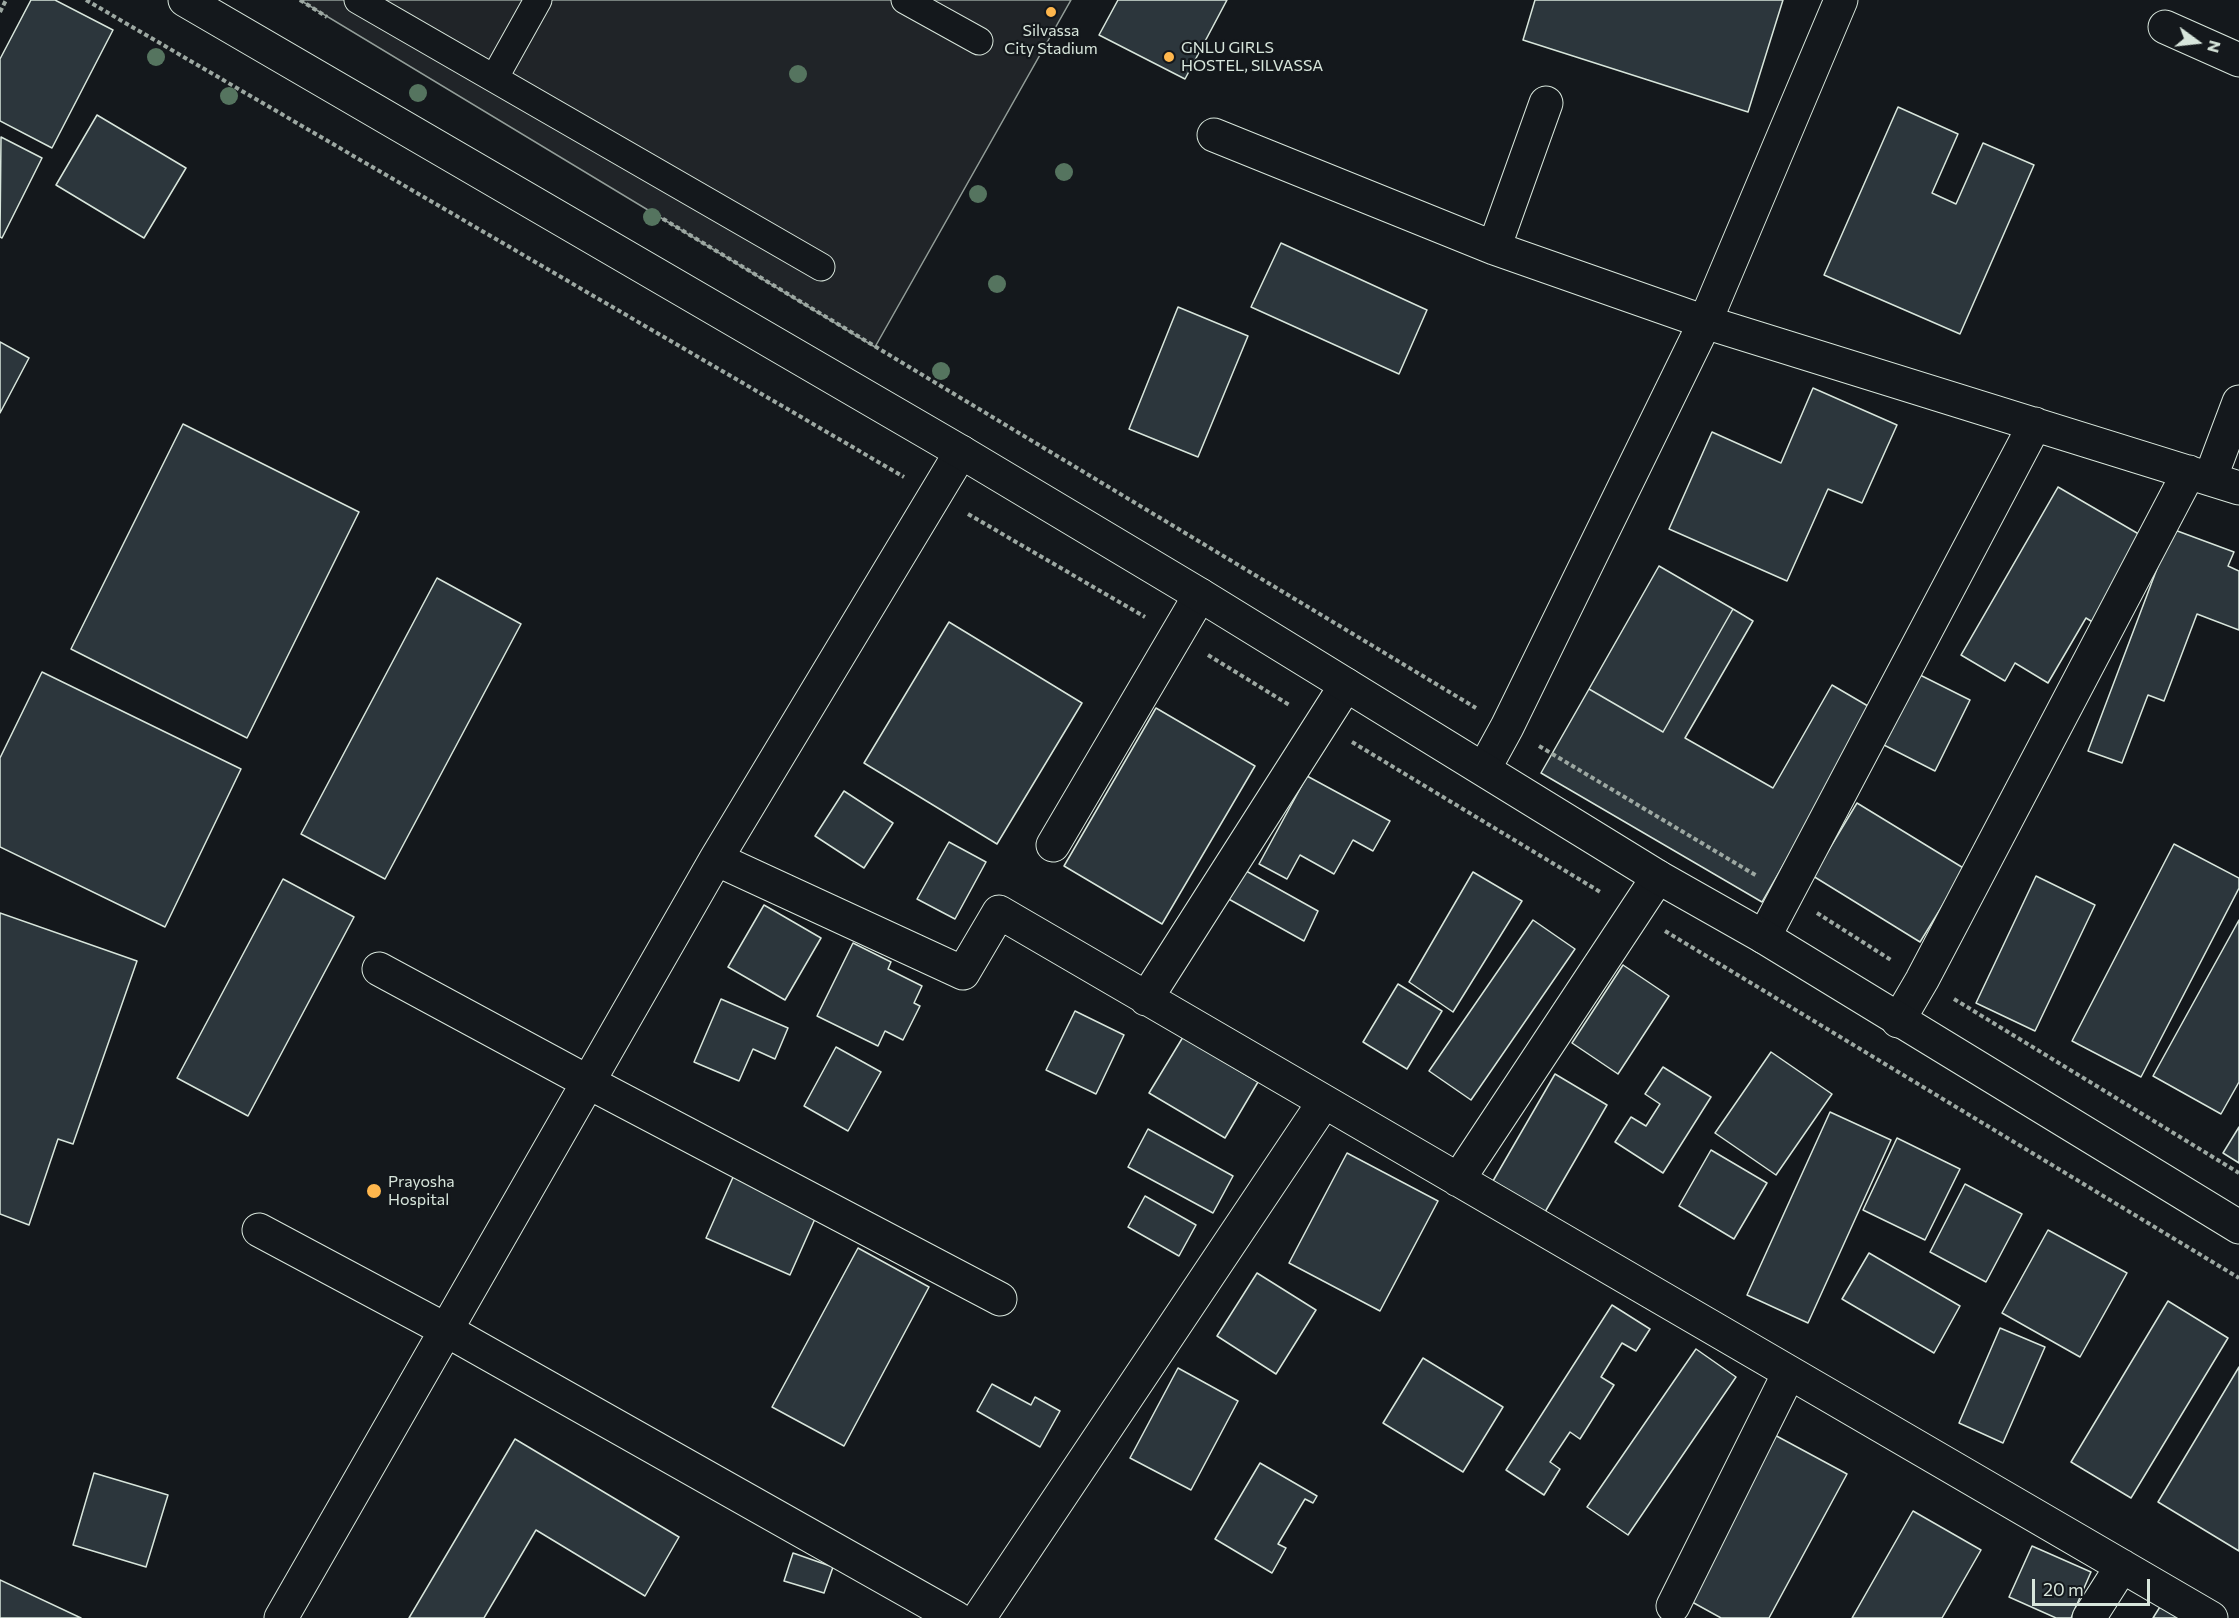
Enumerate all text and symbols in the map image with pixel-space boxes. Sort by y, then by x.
marker: Silvassa City Stadium [1044,5,1058,19]
north arrow [2167,12,2227,72]
place label: Silvassa City Stadium [1004,21,1098,59]
place label: GNLU GIRLS HOSTEL, SILVASSA [1181,38,1323,76]
text: N [2204,39,2226,55]
marker: GNLU GIRLS HOSTEL, SILVASSA [1162,50,1176,64]
place label: Prayosha Hospital [388,1172,455,1210]
marker: Prayosha Hospital [365,1182,383,1200]
scale bar [2035,1567,2154,1605]
text: 20 m [2043,1578,2084,1600]

